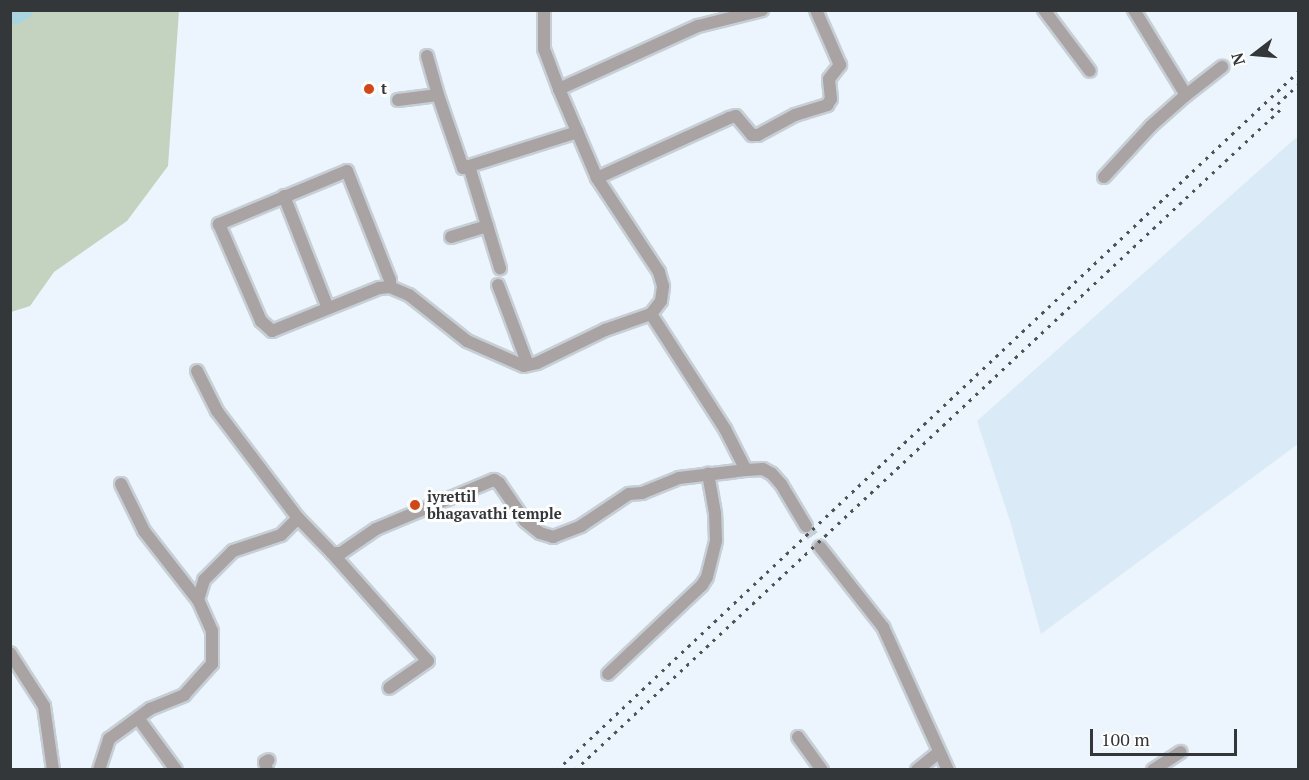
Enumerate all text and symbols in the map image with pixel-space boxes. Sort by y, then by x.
north arrow [1225,24,1285,84]
text: N [1225,50,1250,68]
place label: t [381,80,387,98]
marker: t [362,82,376,96]
place label: iyrettil bhagavathi temple [427,487,562,522]
marker: iyrettil bhagavathi temple [408,498,422,512]
scale bar [1093,717,1240,755]
text: 100 m [1101,727,1150,751]

